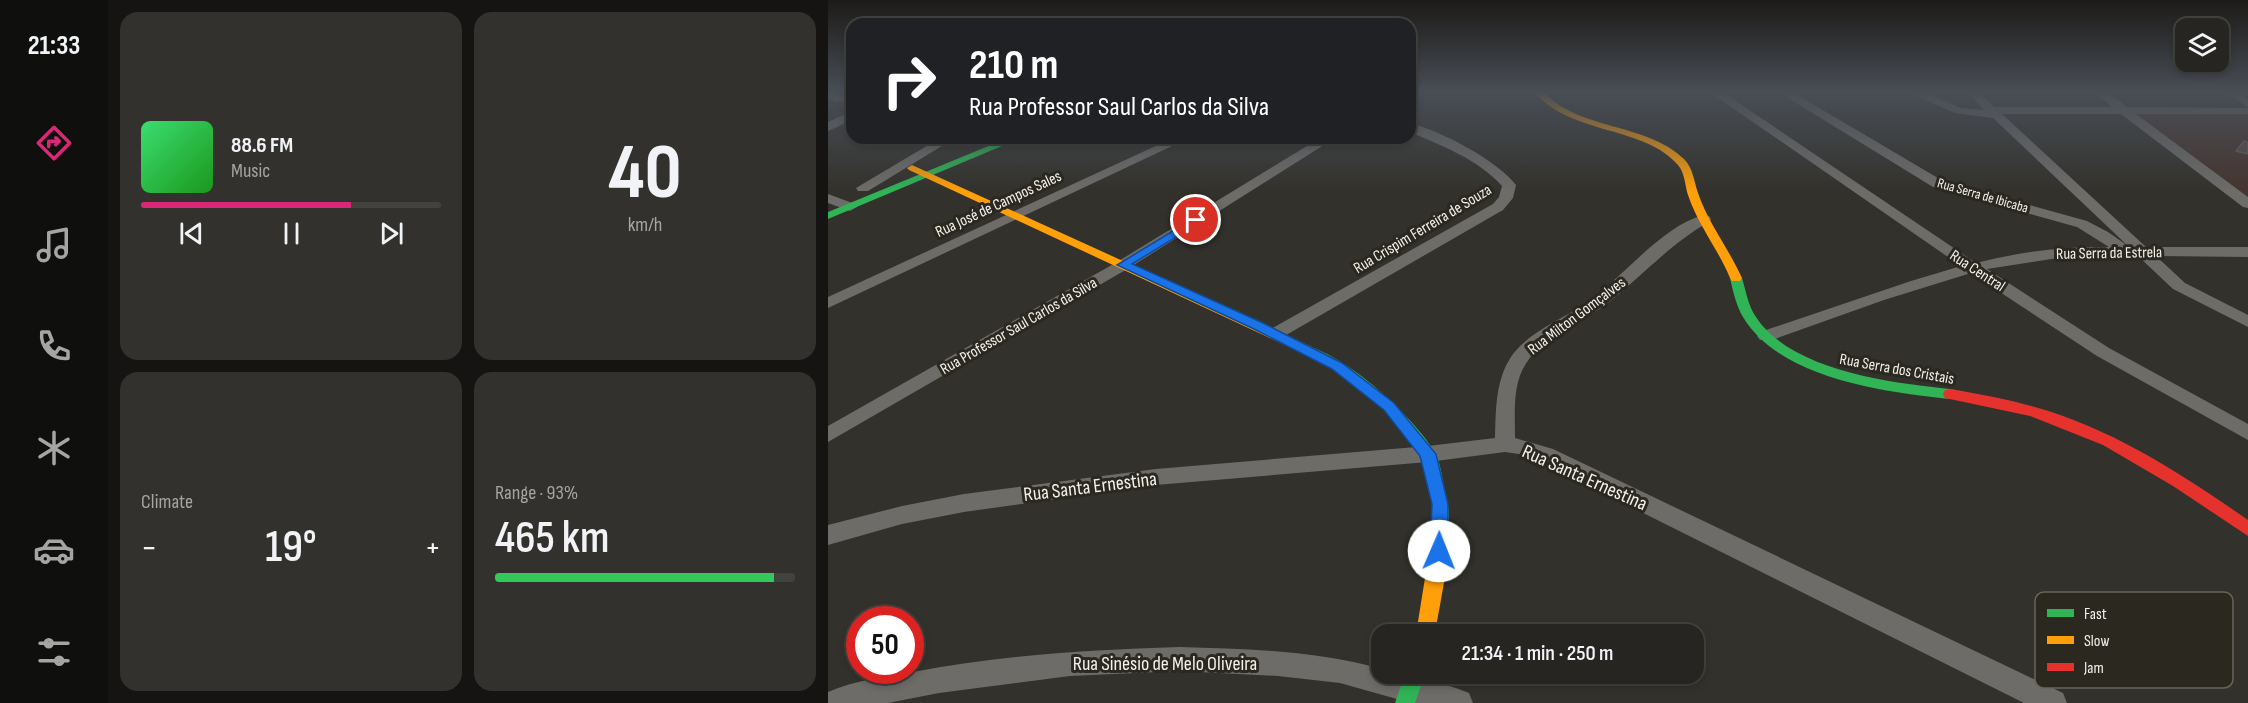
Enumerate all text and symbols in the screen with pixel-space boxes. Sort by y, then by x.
map controls [2175,18,2229,72]
button: layers [2175,18,2229,72]
text: 21:33 [28,30,80,62]
text: 210 m [969,40,1058,91]
icon: right [870,42,948,120]
text: Rua Professor Saul Carlos da Silva [969,91,1269,123]
icon: directions [33,122,75,164]
text: 40 [608,127,682,220]
text: 88.6 FM [231,132,293,159]
text: Music [231,159,270,183]
street label: Rua José de Campos Sales [933,167,1065,242]
street label: Rua Serra de Ibicaba [1935,174,2030,217]
street label: Rua Crispim Ferreira de Souza [1350,181,1495,278]
pin [1170,194,1221,245]
icon: arrive [1179,203,1212,236]
text: km/h [628,213,662,237]
icon: previous [175,217,208,250]
icon: pause [275,217,308,250]
icon: next [375,217,408,250]
icon: music [33,224,75,266]
street label: Rua Serra da Estrela [2056,243,2162,264]
street label: Rua Central [1946,246,2008,296]
street label: Rua Milton Gomçalves [1524,273,1630,359]
street label: Rua Professor Saul Carlos da Silva [937,274,1101,379]
icon: phone [33,325,75,367]
street label: Rua Serra dos Cristais [1838,350,1956,389]
icon: climate [33,427,75,469]
street label: Rua Santa Ernestina [1518,440,1651,516]
street label: Rua Santa Ernestina [1022,467,1158,507]
text: Range · 93% [495,481,578,505]
text: Climate [141,490,193,514]
text: 465 km [495,511,609,566]
position arrow [1407,519,1471,583]
text: 19° [265,520,317,575]
text: − [141,528,157,568]
text: + [425,528,441,568]
icon: car [33,529,75,571]
legend [2035,592,2233,688]
text: Fast [2084,605,2107,624]
speed limit sign: 50 [846,606,924,684]
icon: filters [33,631,75,673]
text: Slow [2084,632,2109,651]
text: 21:34 · 1 min · 250 m [1461,640,1614,667]
street label: Rua Sinésio de Melo Oliveira [1073,652,1257,676]
text: Jam [2083,659,2104,678]

